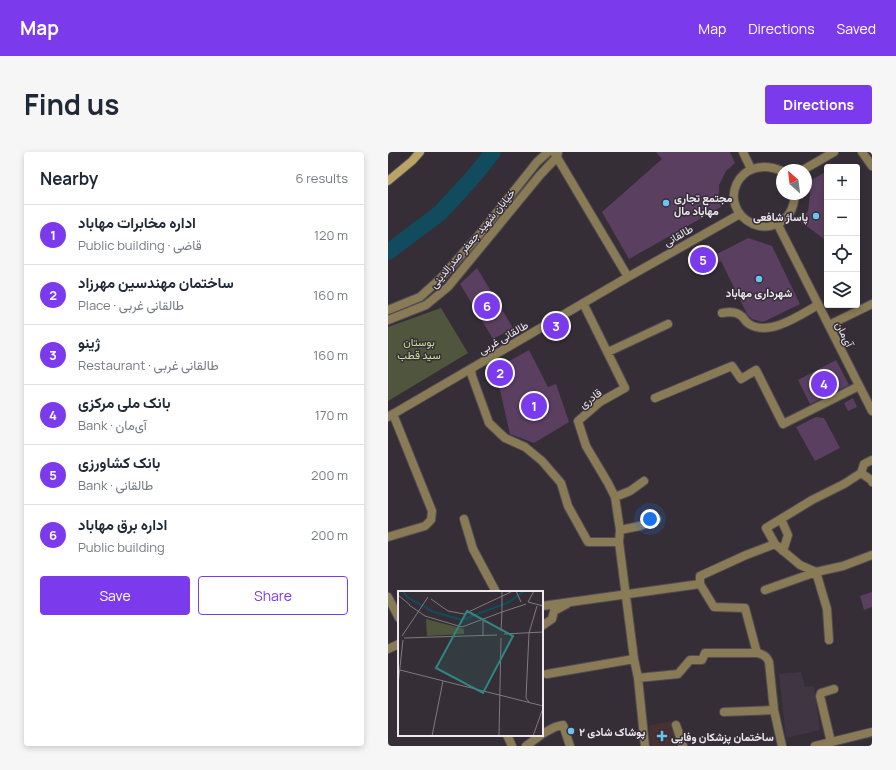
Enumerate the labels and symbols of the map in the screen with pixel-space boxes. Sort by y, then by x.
north arrow [776,164,812,200]
street label: خیابان شهید جعفر صدرالدینی [426,185,518,291]
place label: مجتمع تجاری مهاباد مال [674,190,733,218]
marker: مجتمع تجاری مهاباد مال [661,198,671,208]
place label: پاساژ شافعی [753,209,808,225]
marker: پاساژ شافعی [811,211,821,221]
street label: طالقانی [660,221,696,249]
pin: 5 [690,245,716,275]
marker: شهرداری مهاباد [754,274,764,284]
place label: شهرداری مهاباد [726,285,792,300]
pin: 6 [474,291,500,321]
pin: 3 [543,311,569,341]
street label: طالقانی غربی [475,317,531,357]
street label: آی‌مان [832,319,858,350]
park label: بوستان سید قطب [397,334,441,362]
pin: 2 [487,358,513,388]
pin: 4 [811,369,837,399]
street label: قادری [576,385,604,411]
pin: 1 [521,391,547,421]
your location [640,509,660,529]
inset map [398,591,543,736]
place label: پوشاک شادی ۲ [579,724,645,740]
marker: پوشاک شادی ۲ [566,726,576,736]
place label: ساختمان پزشکان وفایی [671,729,774,745]
marker: ساختمان پزشکان وفایی [656,730,668,742]

